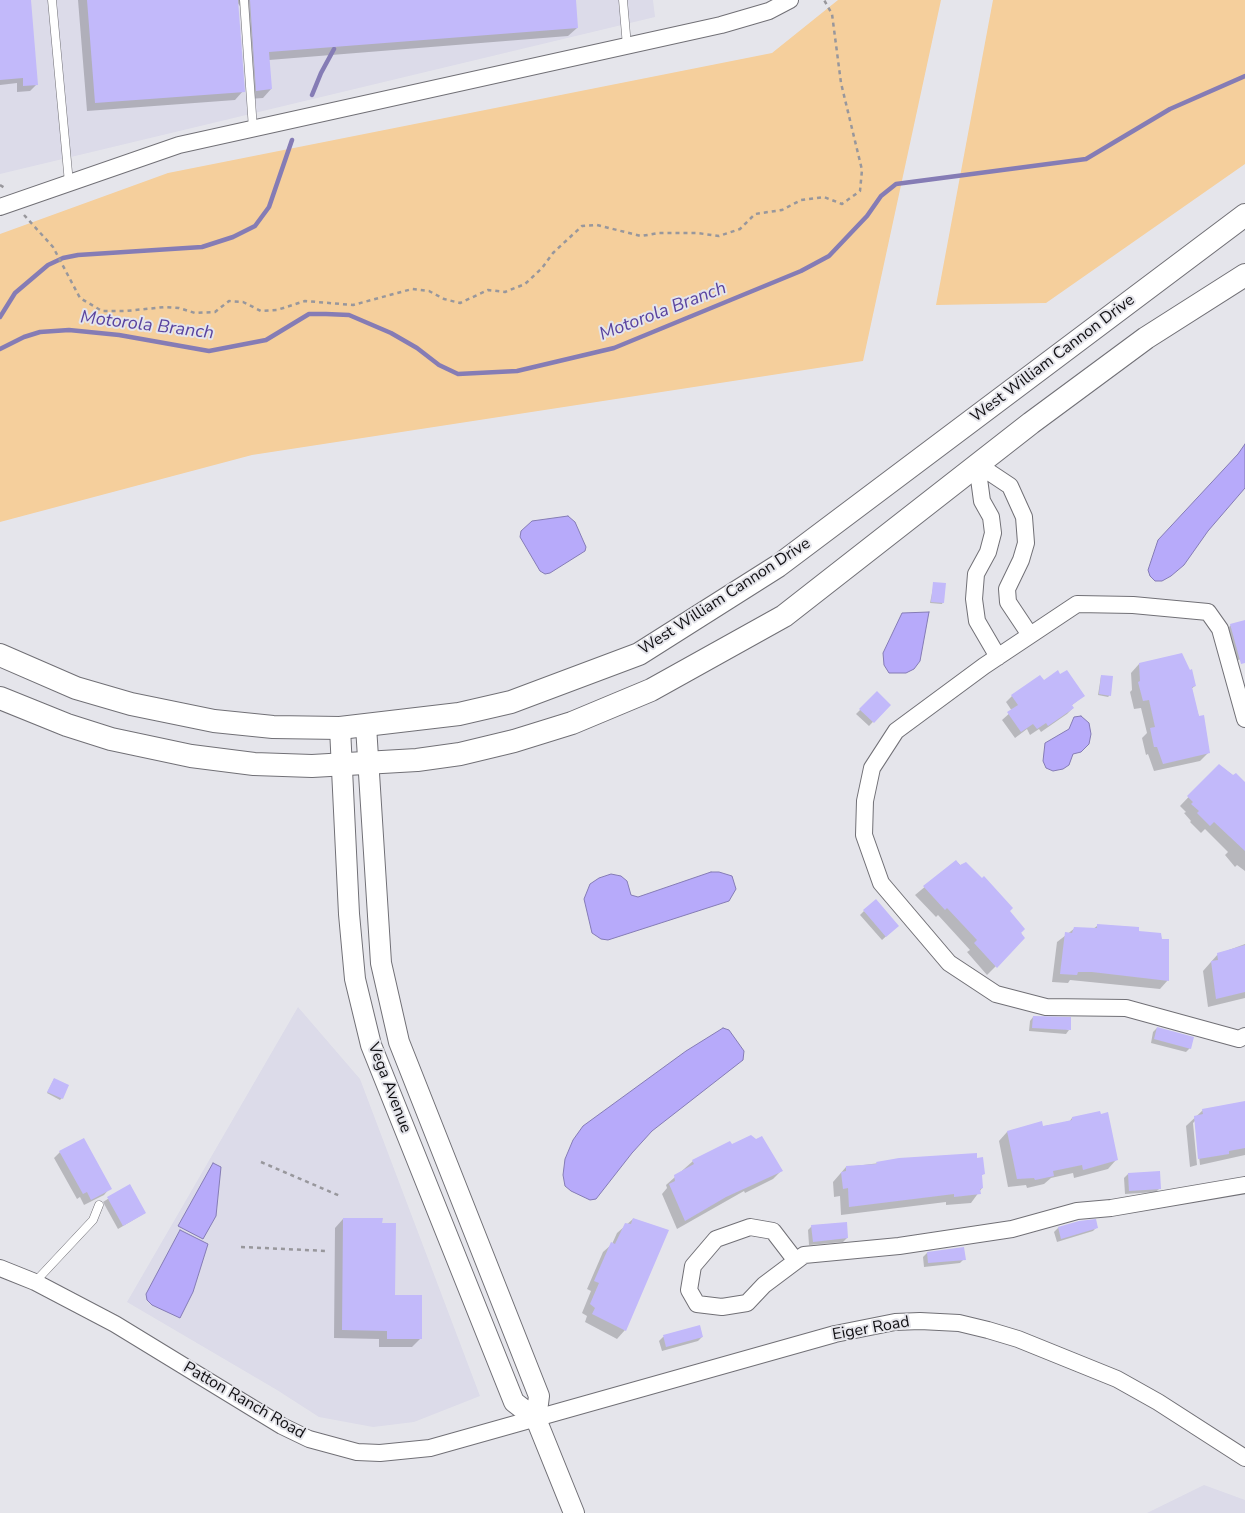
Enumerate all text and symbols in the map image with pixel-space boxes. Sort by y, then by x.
water label: Motorola Branch [596,278,730,346]
street label: West William Cannon Drive [967,291,1139,427]
water label: Motorola Branch [79,307,215,345]
street label: West William Cannon Drive [636,534,814,660]
street label: Vega Avenue [363,1040,415,1136]
street label: Eiger Road [831,1313,911,1345]
street label: Patton Ranch Road [180,1358,308,1444]

